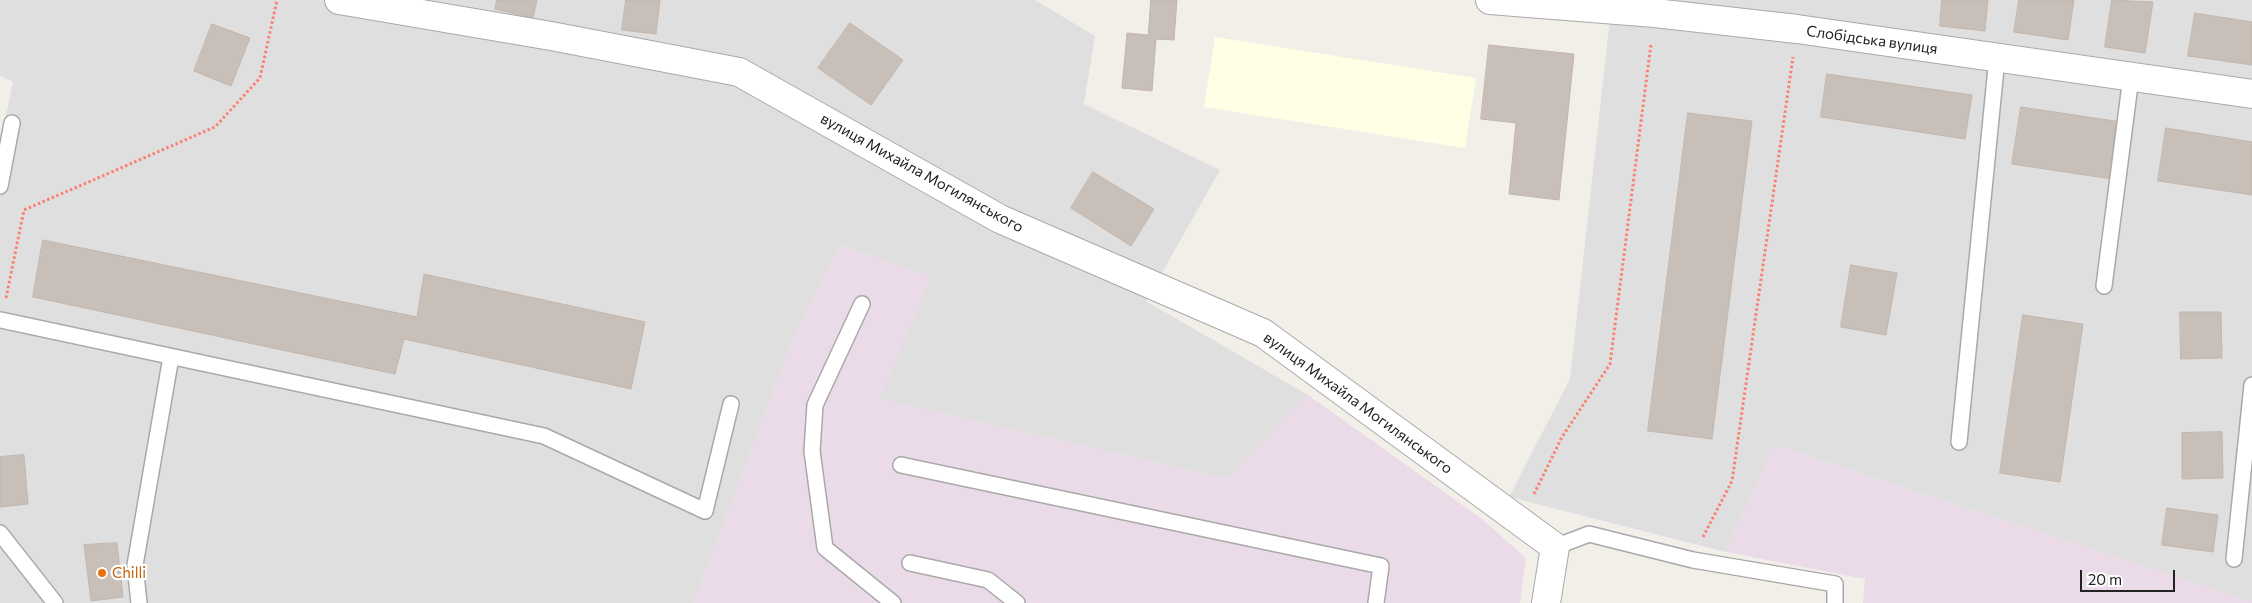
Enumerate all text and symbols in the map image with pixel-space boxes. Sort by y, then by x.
street label: Слобідська вулиця [1805,22,1939,58]
street label: вулиця Михайла Могилянського [817,110,1027,236]
street label: вулиця Михайла Могилянського [1260,328,1456,478]
scale bar [2082,560,2177,592]
place label: Chilli [112,564,146,582]
marker: Chilli [96,567,108,579]
text: 20 m [2088,570,2122,588]

